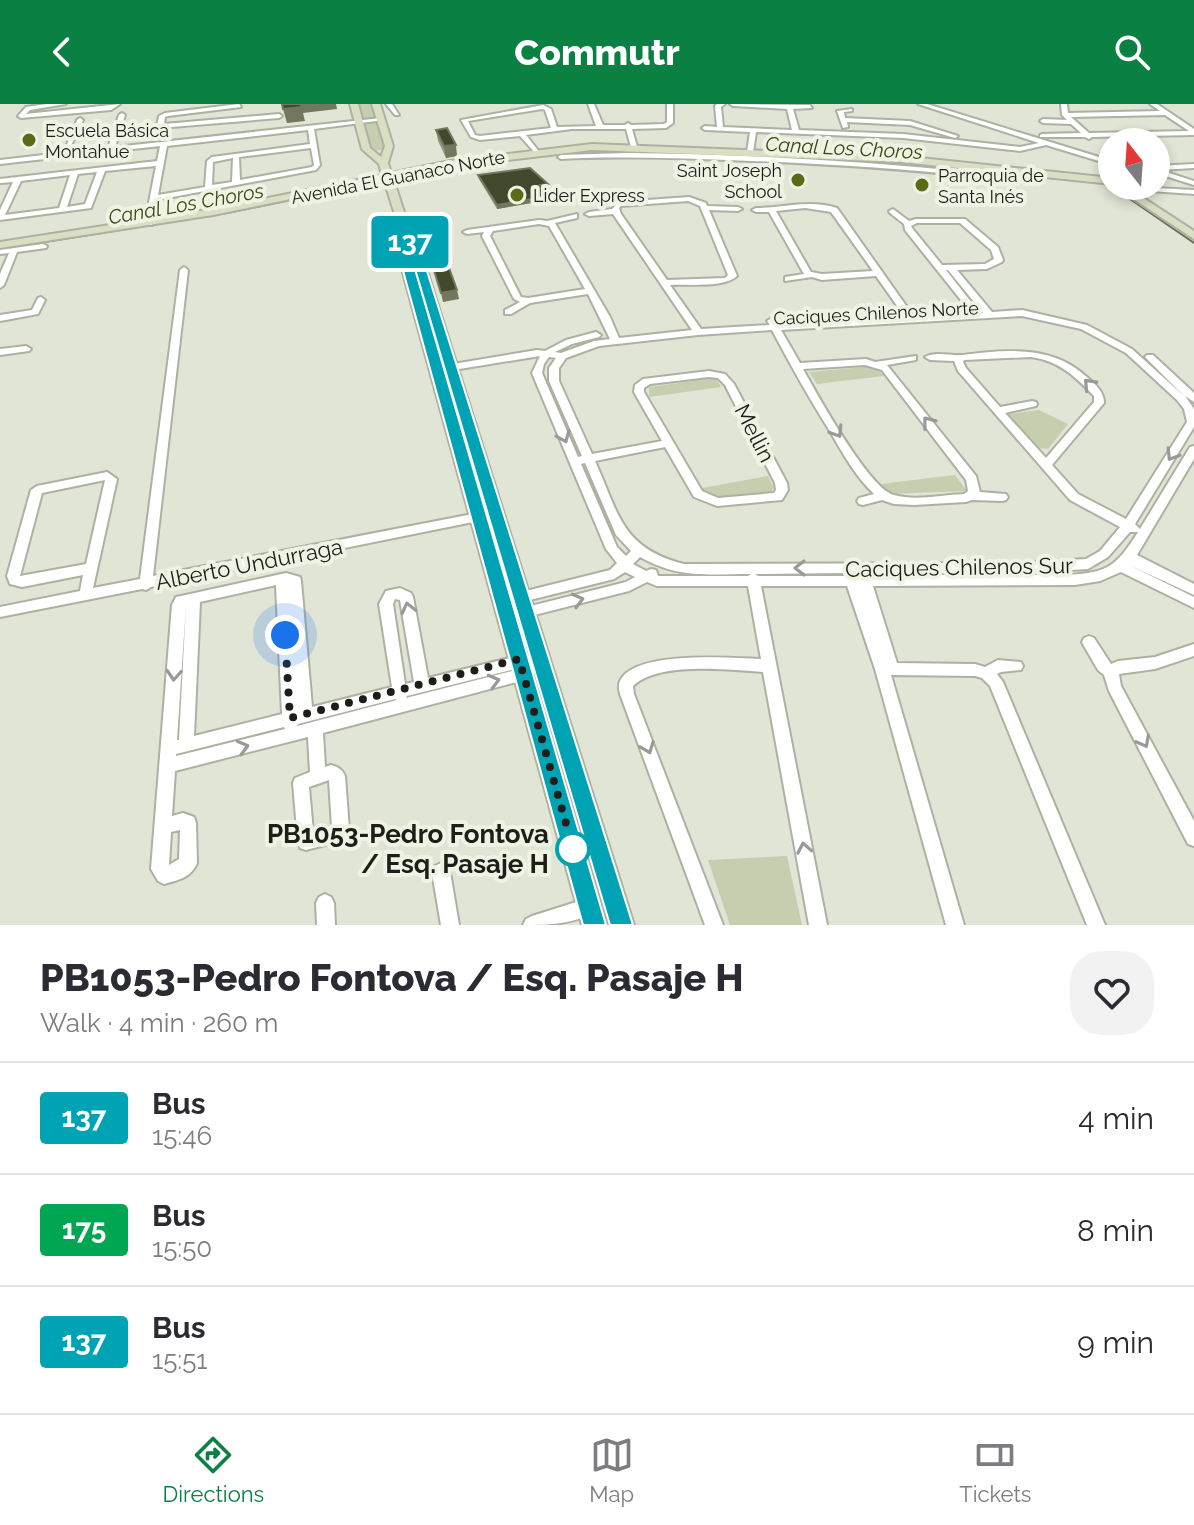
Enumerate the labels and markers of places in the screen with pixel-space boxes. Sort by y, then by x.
place label: Escuela Básica Montahue [45,120,169,162]
marker: Escuela Básica Montahue [20,131,38,149]
place label: Saint Joseph School [677,160,782,202]
place label: Parroquia de Santa Inés [938,165,1044,207]
marker: Saint Joseph School [789,171,807,189]
marker: Parroquia de Santa Inés [913,176,931,194]
place label: Lider Express [533,185,645,206]
marker: Lider Express [508,186,526,204]
place label: PB1053-Pedro Fontova / Esq. Pasaje H [267,819,549,879]
marker: PB1053-Pedro Fontova / Esq. Pasaje H [556,832,590,866]

